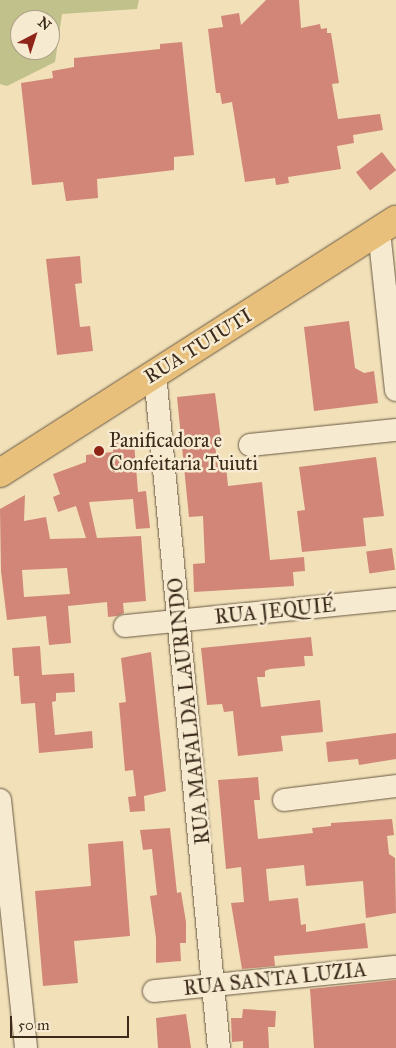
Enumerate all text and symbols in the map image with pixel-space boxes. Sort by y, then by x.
north arrow [10,10,60,60]
text: N [34,14,54,34]
street label: RUA TUIUTI [140,303,256,389]
place label: Panificadora e Confeitaria Tuiuti [109,428,258,475]
marker: Panificadora e Confeitaria Tuiuti [93,445,105,457]
street label: RUA MAFALDA LAURINDO [163,576,215,846]
street label: RUA JEQUIÉ [213,593,337,629]
street label: RUA SANTA LUZIA [182,957,368,1001]
scale bar [12,1006,131,1038]
text: 50 m [18,1016,50,1034]

